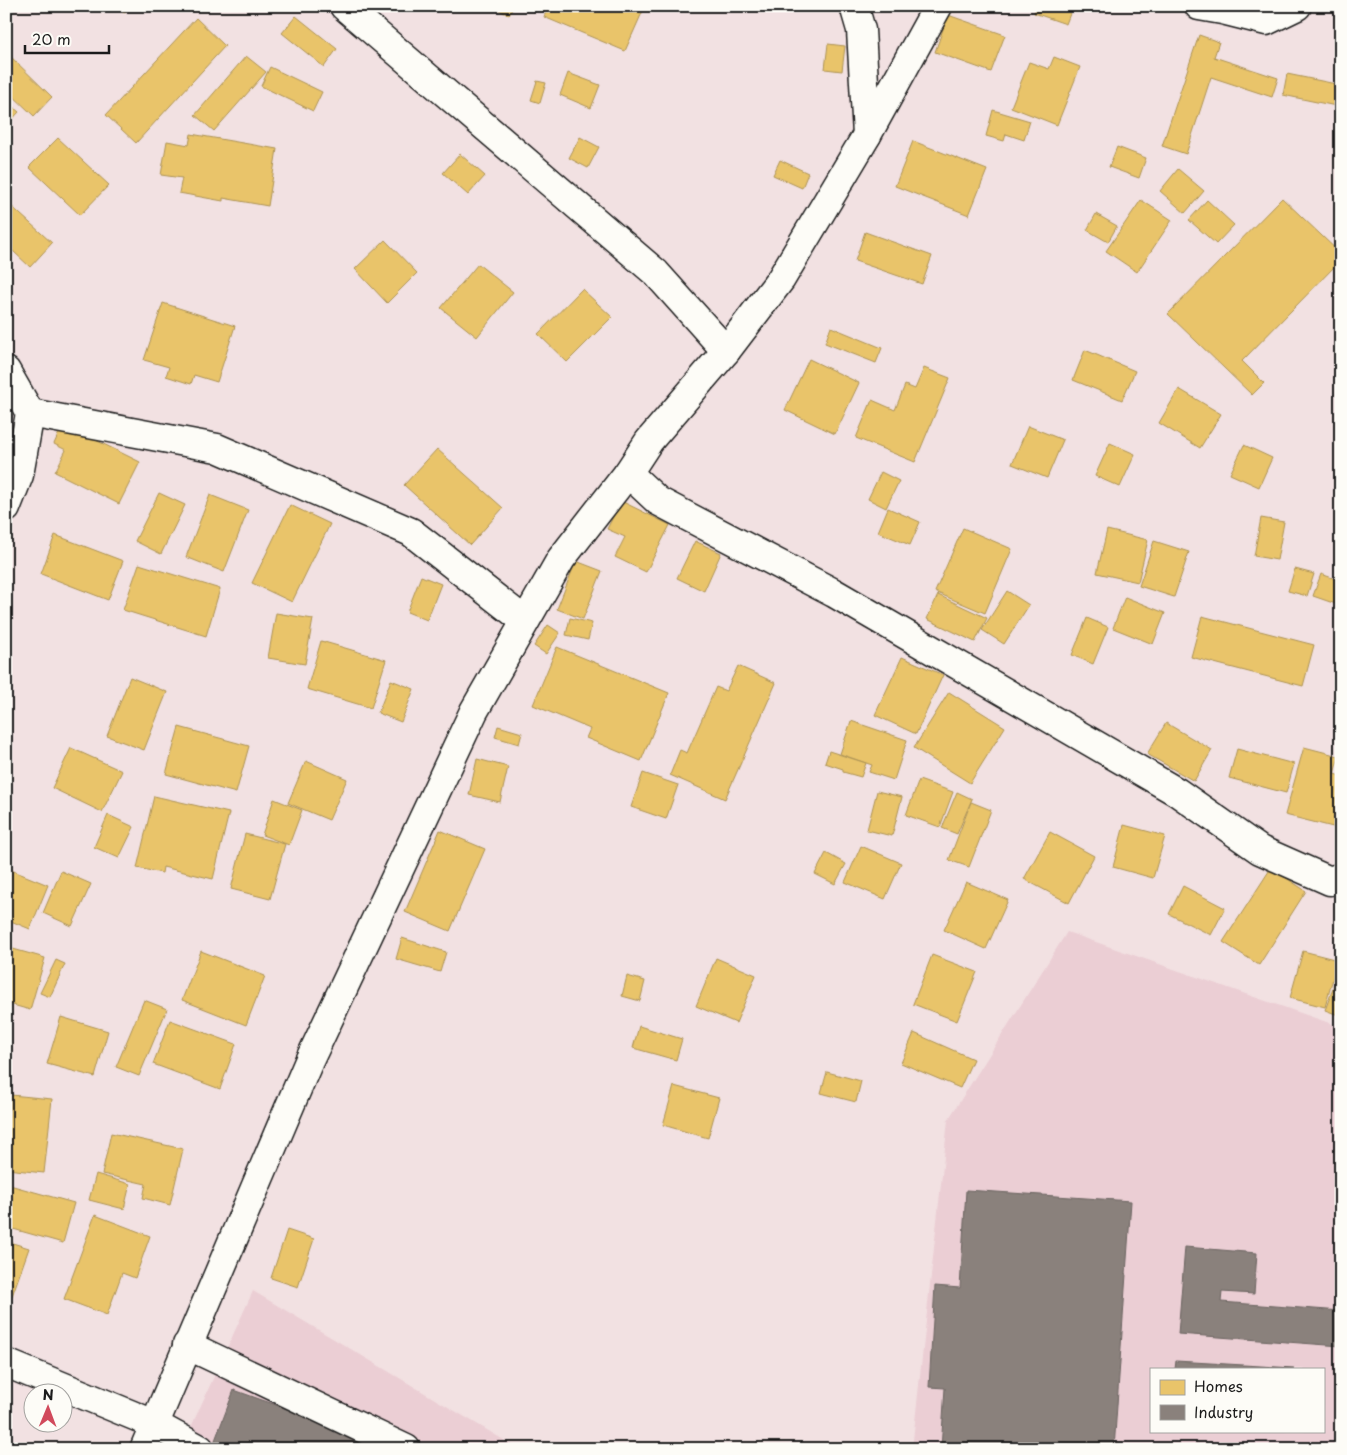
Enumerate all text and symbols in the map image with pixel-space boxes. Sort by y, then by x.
scale bar [25,22,109,54]
text: 20 m [32,27,71,50]
legend [1150,1368,1324,1432]
text: Homes [1194,1374,1243,1397]
north arrow [22,1382,72,1432]
text: N [43,1384,54,1405]
text: Industry [1194,1400,1253,1423]

